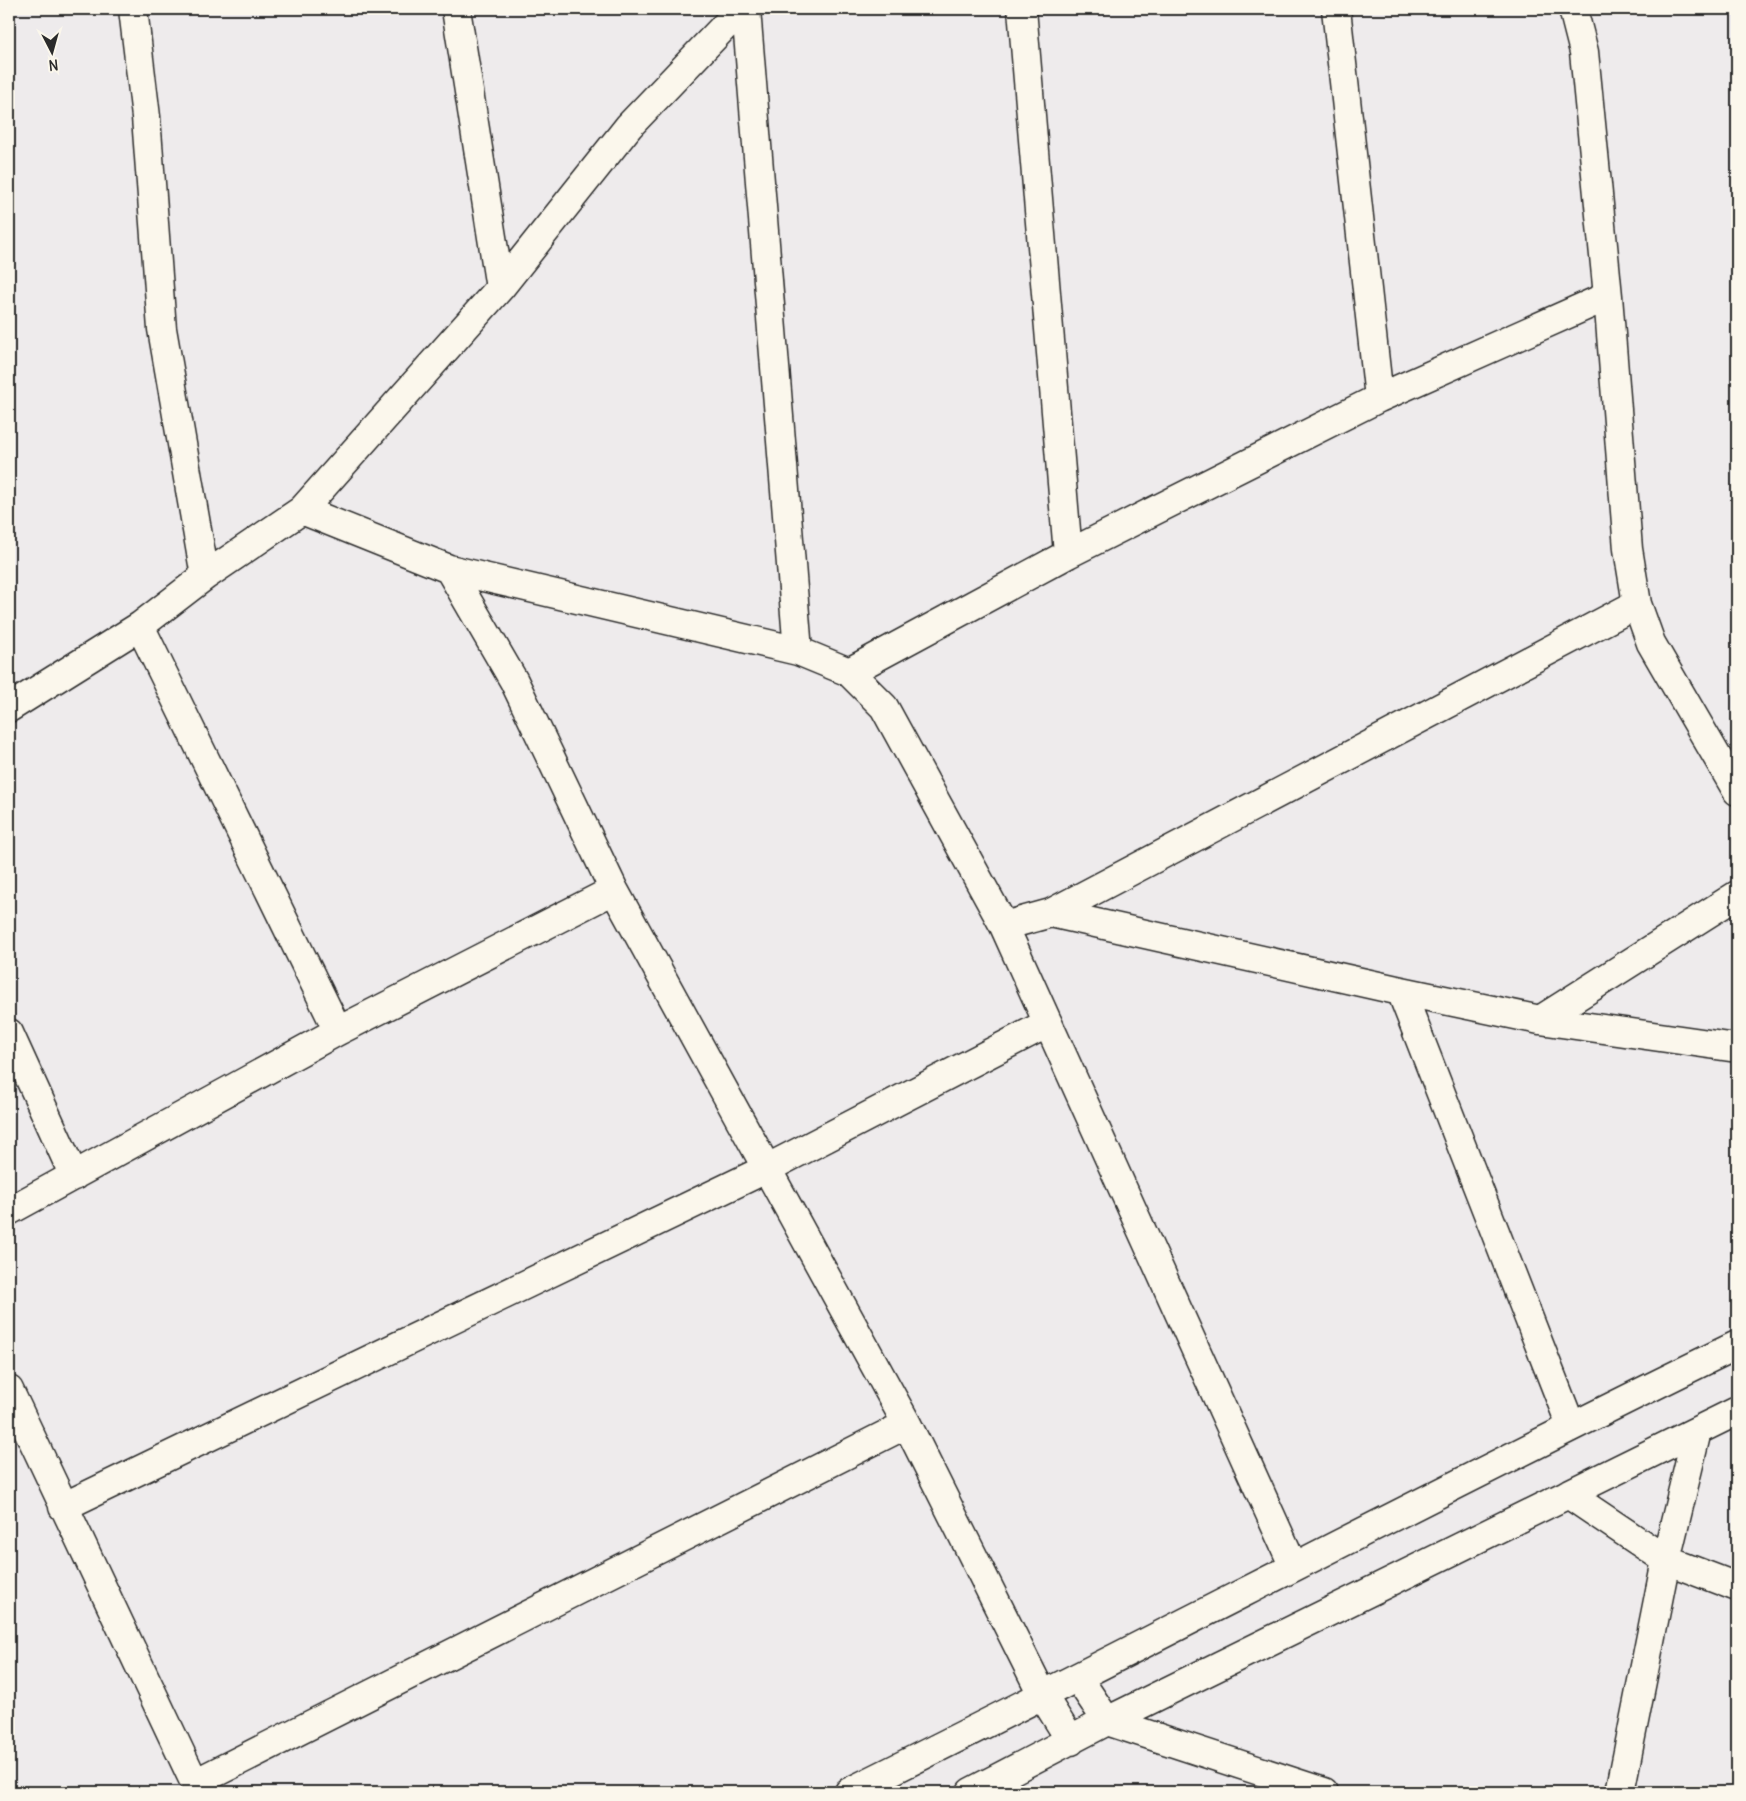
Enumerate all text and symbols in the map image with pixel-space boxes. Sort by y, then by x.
north arrow [28,28,78,78]
text: N [48,55,59,74]

